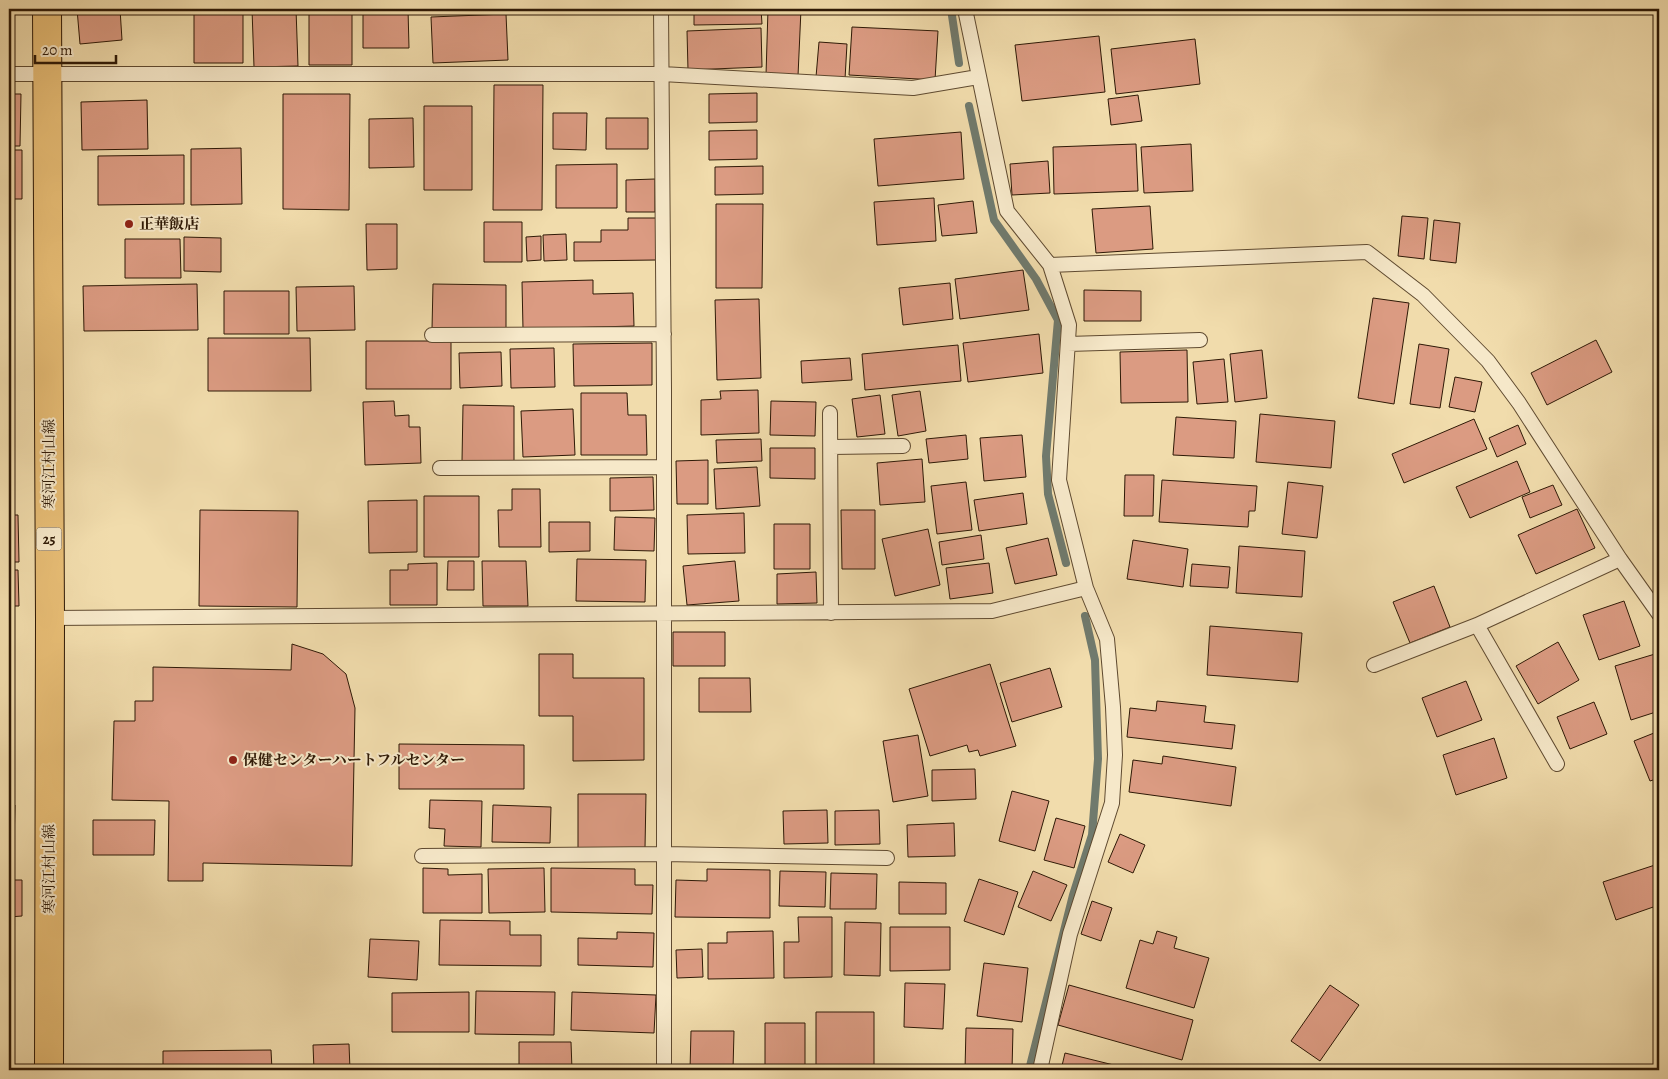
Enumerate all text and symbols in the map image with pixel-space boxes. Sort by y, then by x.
scale bar [35,32,116,64]
text: 20 m [42,40,73,60]
place label: 正華飯店 [139,214,199,234]
marker: 正華飯店 [123,218,135,230]
street label: 寒河江村山線 [39,419,59,509]
road number: 25 [36,528,62,550]
place label: 保健センターハートフルセンター [243,750,465,770]
marker: 保健センターハートフルセンター [227,754,239,766]
street label: 寒河江村山線 [39,824,59,914]

